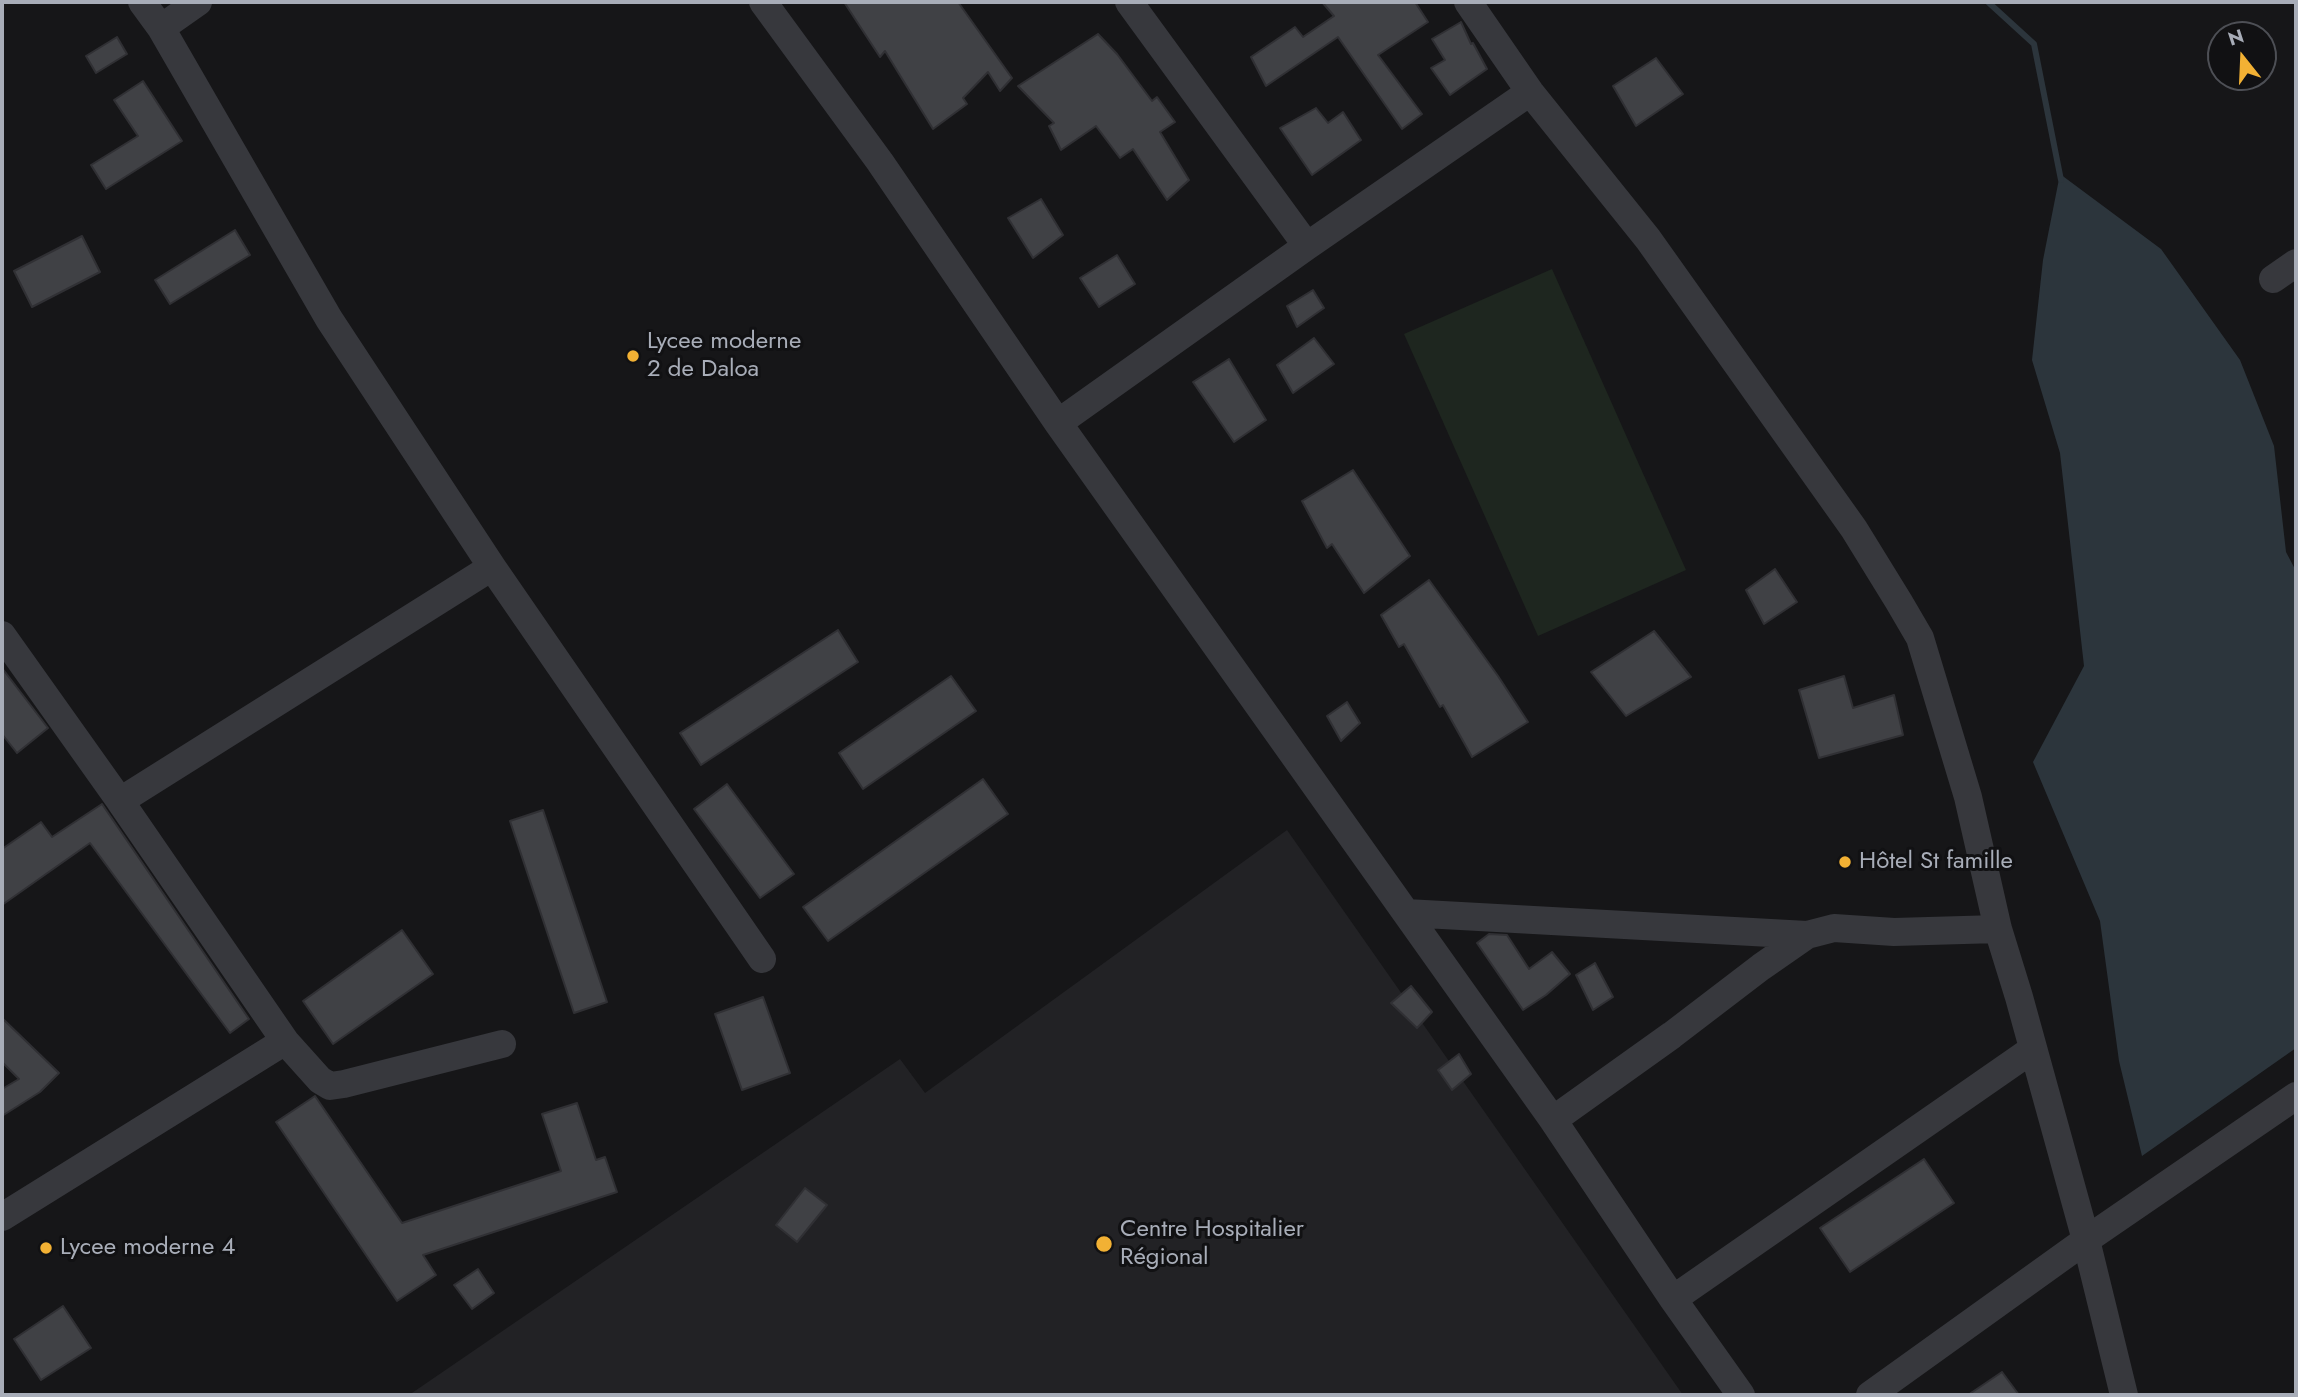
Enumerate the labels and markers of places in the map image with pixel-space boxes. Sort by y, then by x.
place label: Lycee moderne 2 de Daloa [647,328,801,384]
marker: Lycee moderne 2 de Daloa [625,348,641,364]
place label: Hôtel St famille [1859,848,2013,876]
marker: Hôtel St famille [1837,854,1853,870]
place label: Centre Hospitalier Régional [1120,1216,1304,1272]
place label: Lycee moderne 4 [60,1234,235,1262]
marker: Centre Hospitalier Régional [1094,1234,1114,1254]
marker: Lycee moderne 4 [38,1240,54,1256]

